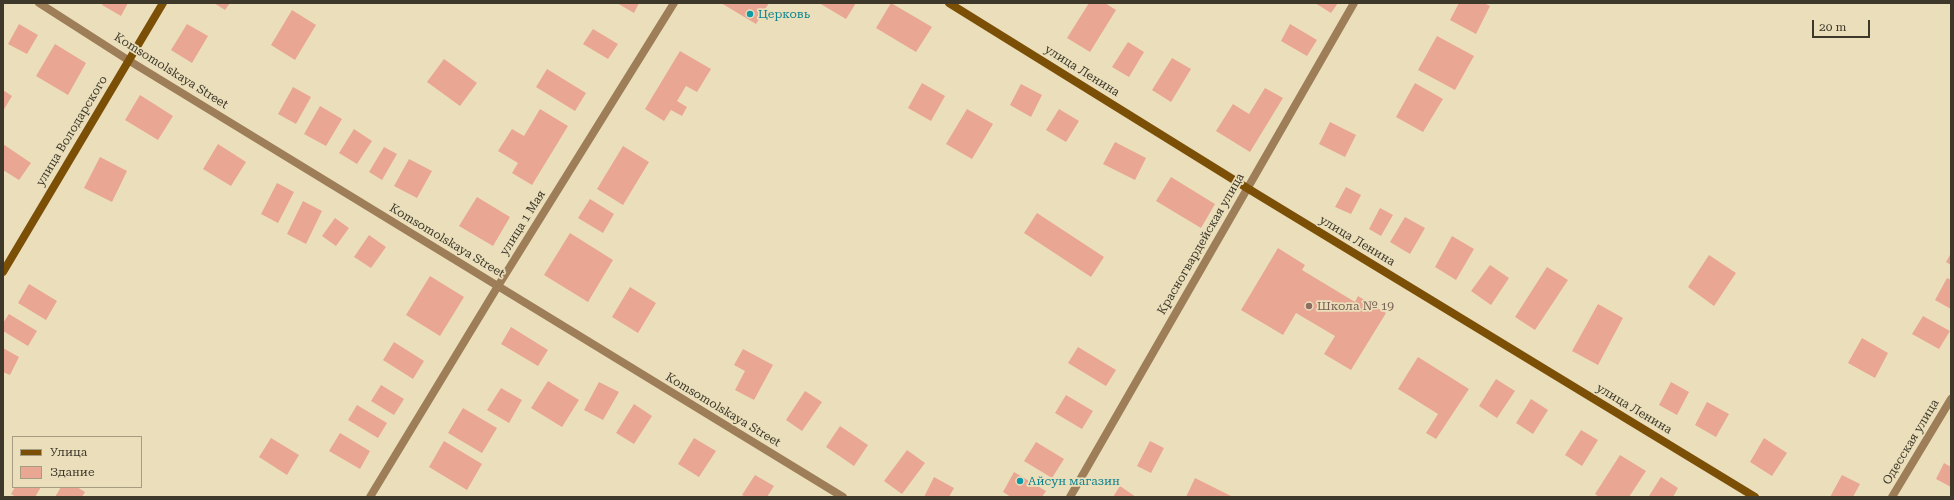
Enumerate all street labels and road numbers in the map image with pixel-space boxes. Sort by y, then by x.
street label: Komsomolskaya Street [111,30,231,112]
street label: улица Ленина [1042,42,1122,100]
street label: улица Володарского [33,73,111,189]
street label: Красногвардейская улица [1155,171,1247,317]
street label: улица 1 Мая [497,188,549,258]
street label: Komsomolskaya Street [387,201,507,281]
street label: улица Ленина [1317,213,1397,269]
street label: Komsomolskaya Street [663,370,783,450]
street label: улица Ленина [1594,381,1674,437]
street label: Одесская улица [1880,397,1942,487]

